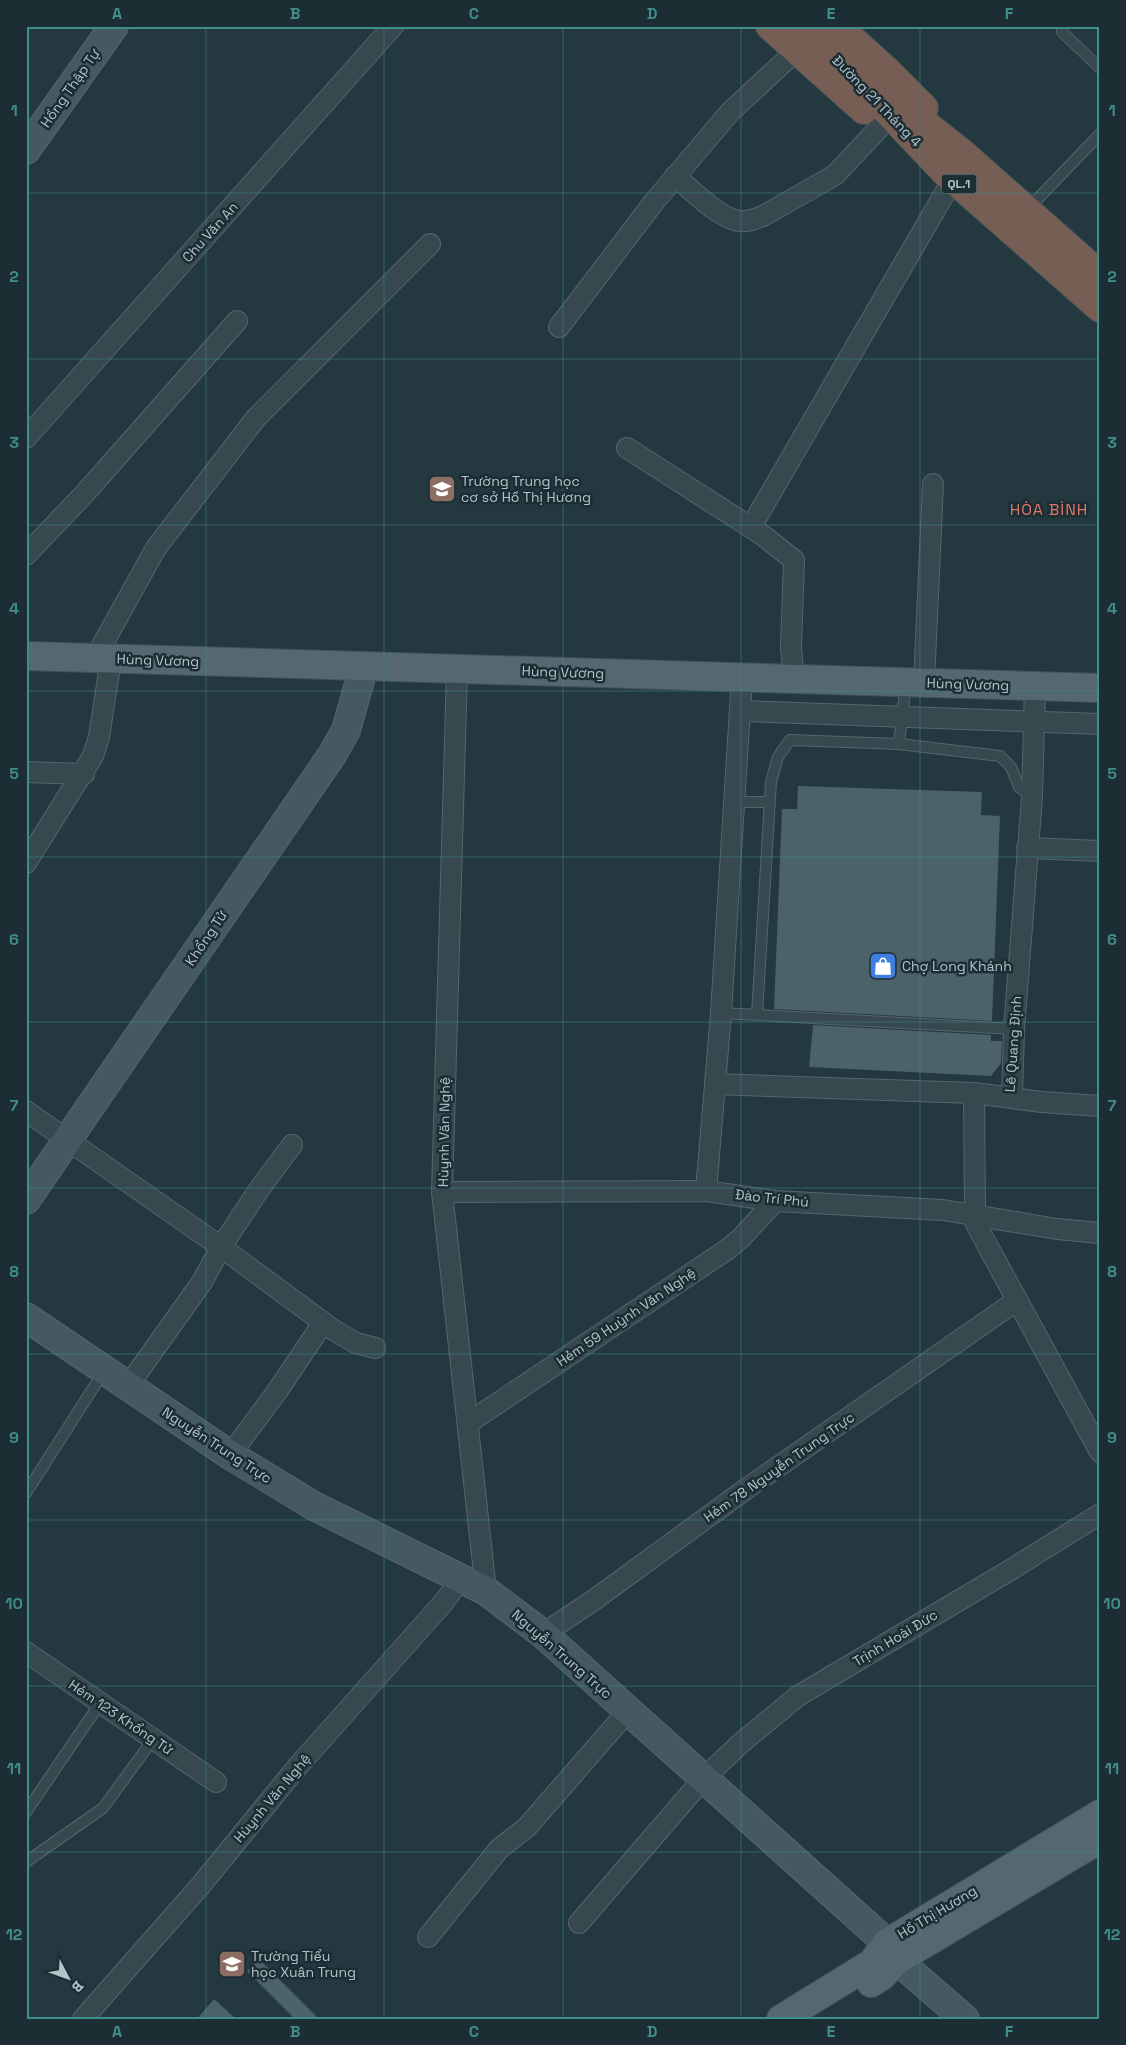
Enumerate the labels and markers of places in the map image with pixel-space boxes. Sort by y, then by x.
place label: Trường Trung học cơ sở Hồ Thị Hương [461,472,591,506]
school or university icon: Trường Trung học cơ sở Hồ Thị Hương [427,474,457,504]
shop icon: Chợ Long Khánh [868,951,898,981]
place label: Chợ Long Khánh [902,957,1012,975]
place label: Trường Tiểu học Xuân Trung [251,1947,356,1981]
school or university icon: Trường Tiểu học Xuân Trung [217,1949,247,1979]

